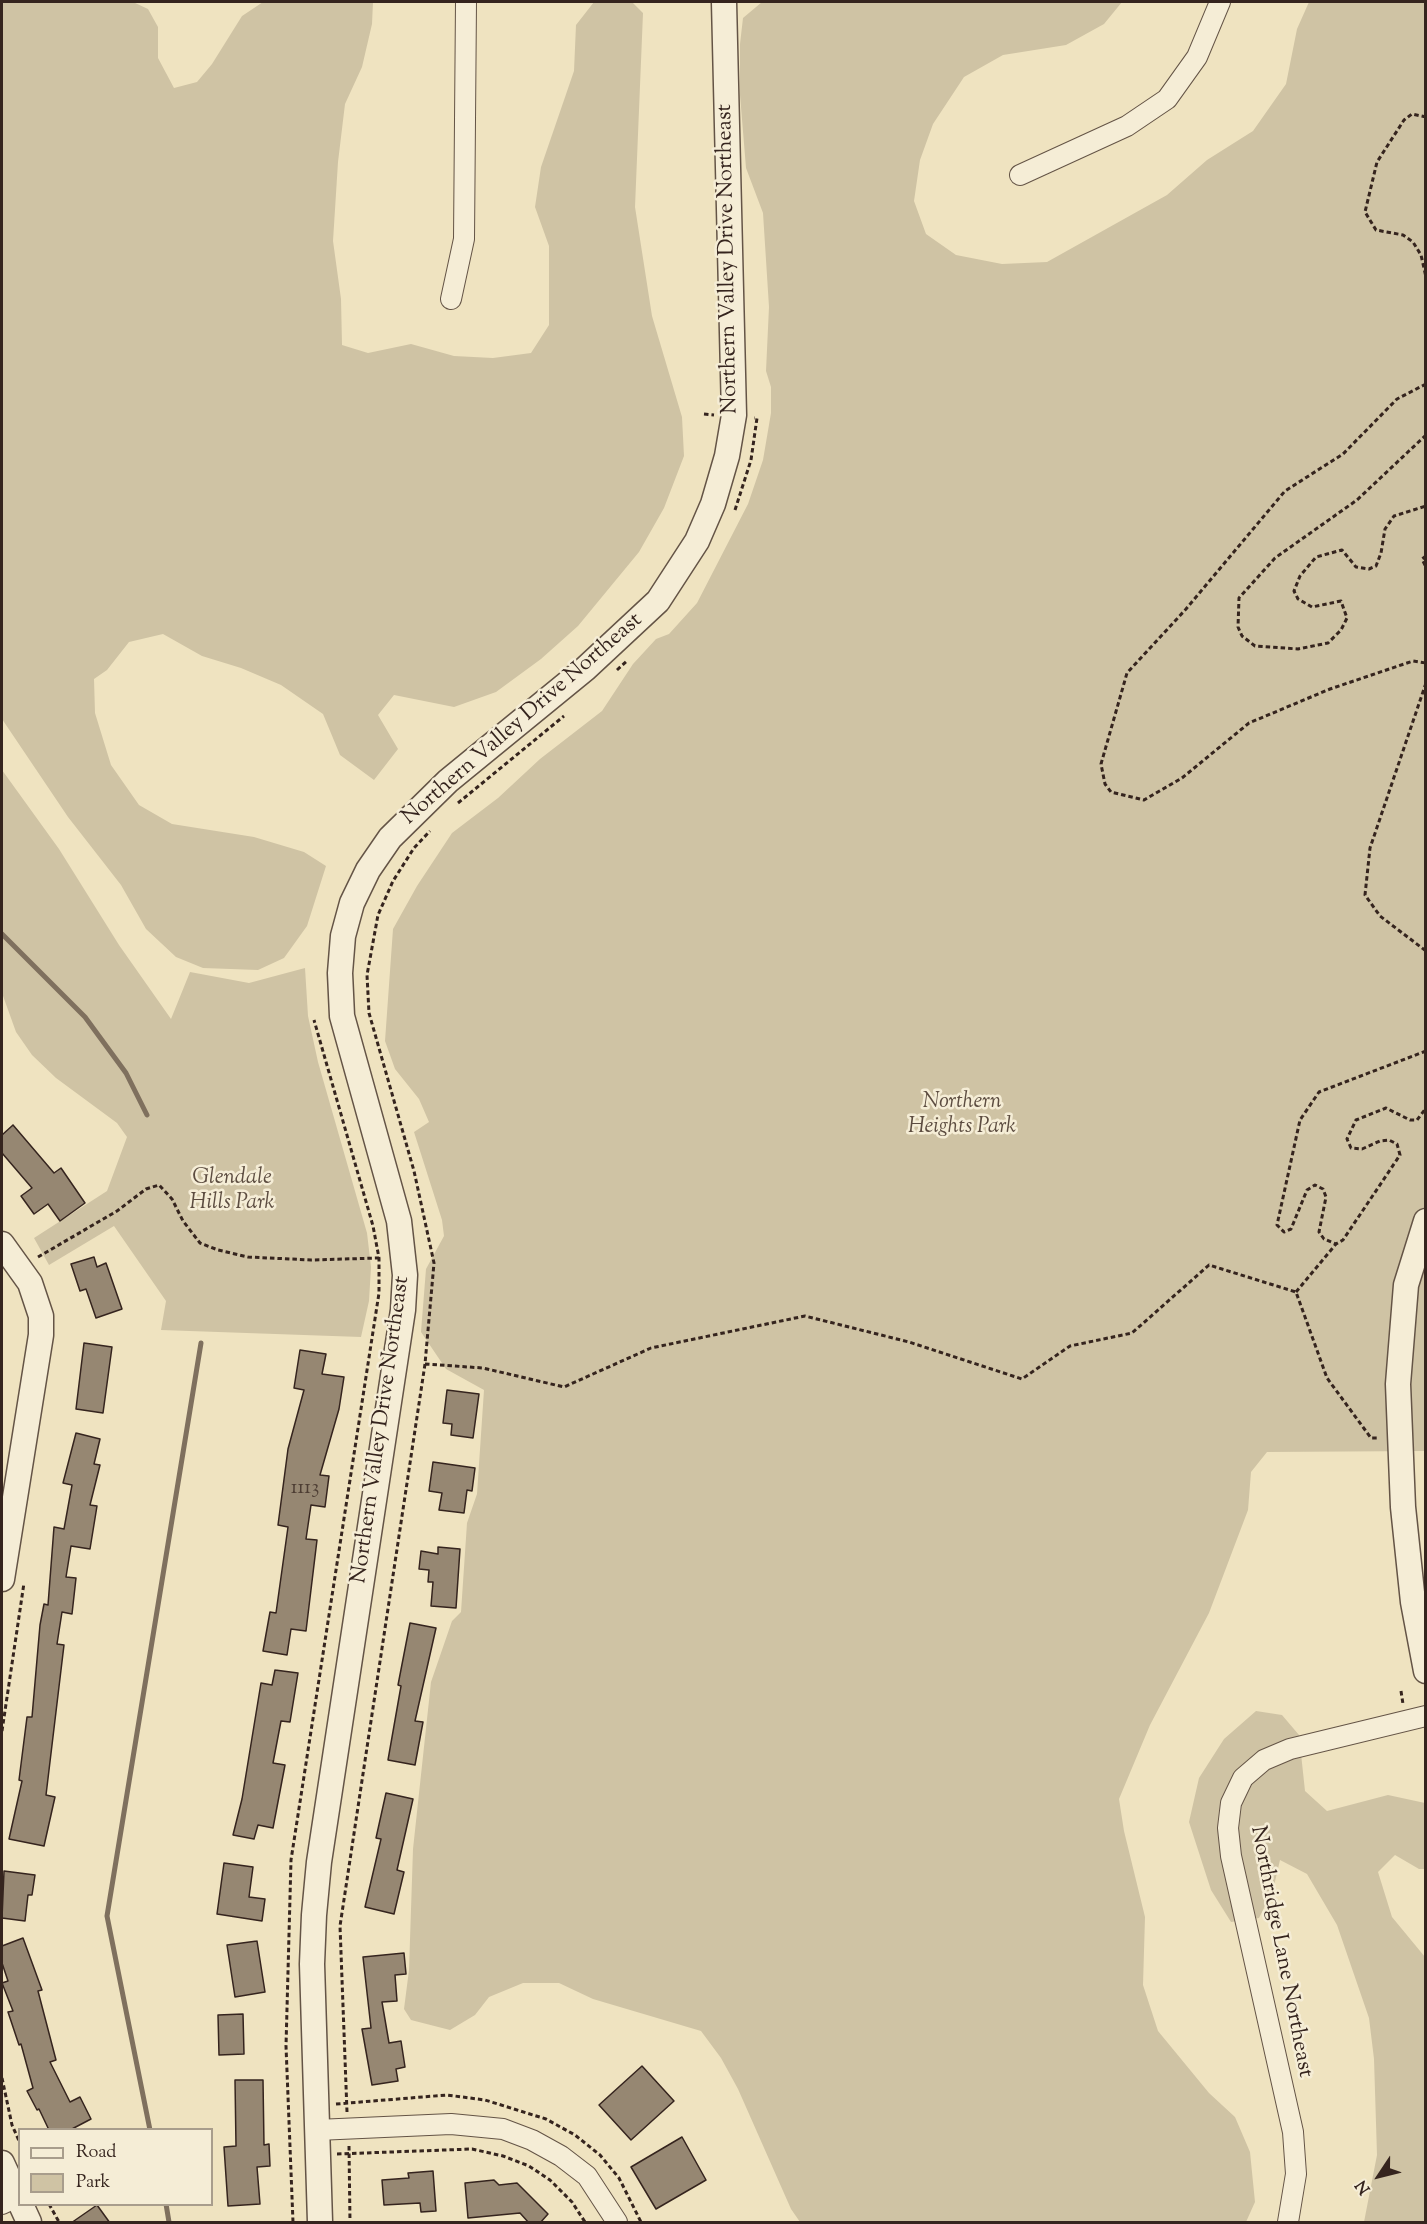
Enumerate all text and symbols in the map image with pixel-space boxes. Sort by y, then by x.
street label: Northern Valley Drive Northeast [713,104,745,414]
street label: Northern Valley Drive Northeast [397,608,649,832]
park label: Northern Heights Park [908,1090,1016,1142]
park label: Glendale Hills Park [190,1166,274,1218]
street label: Northern Valley Drive Northeast [347,1275,417,1585]
house number: 1113 [291,1478,319,1502]
street label: Northridge Lane Northeast [1243,1824,1317,2080]
legend [18,2128,213,2206]
text: Road [76,2140,116,2166]
north arrow [1349,2146,1409,2206]
text: Park [76,2170,110,2196]
text: N [1351,2175,1377,2198]

